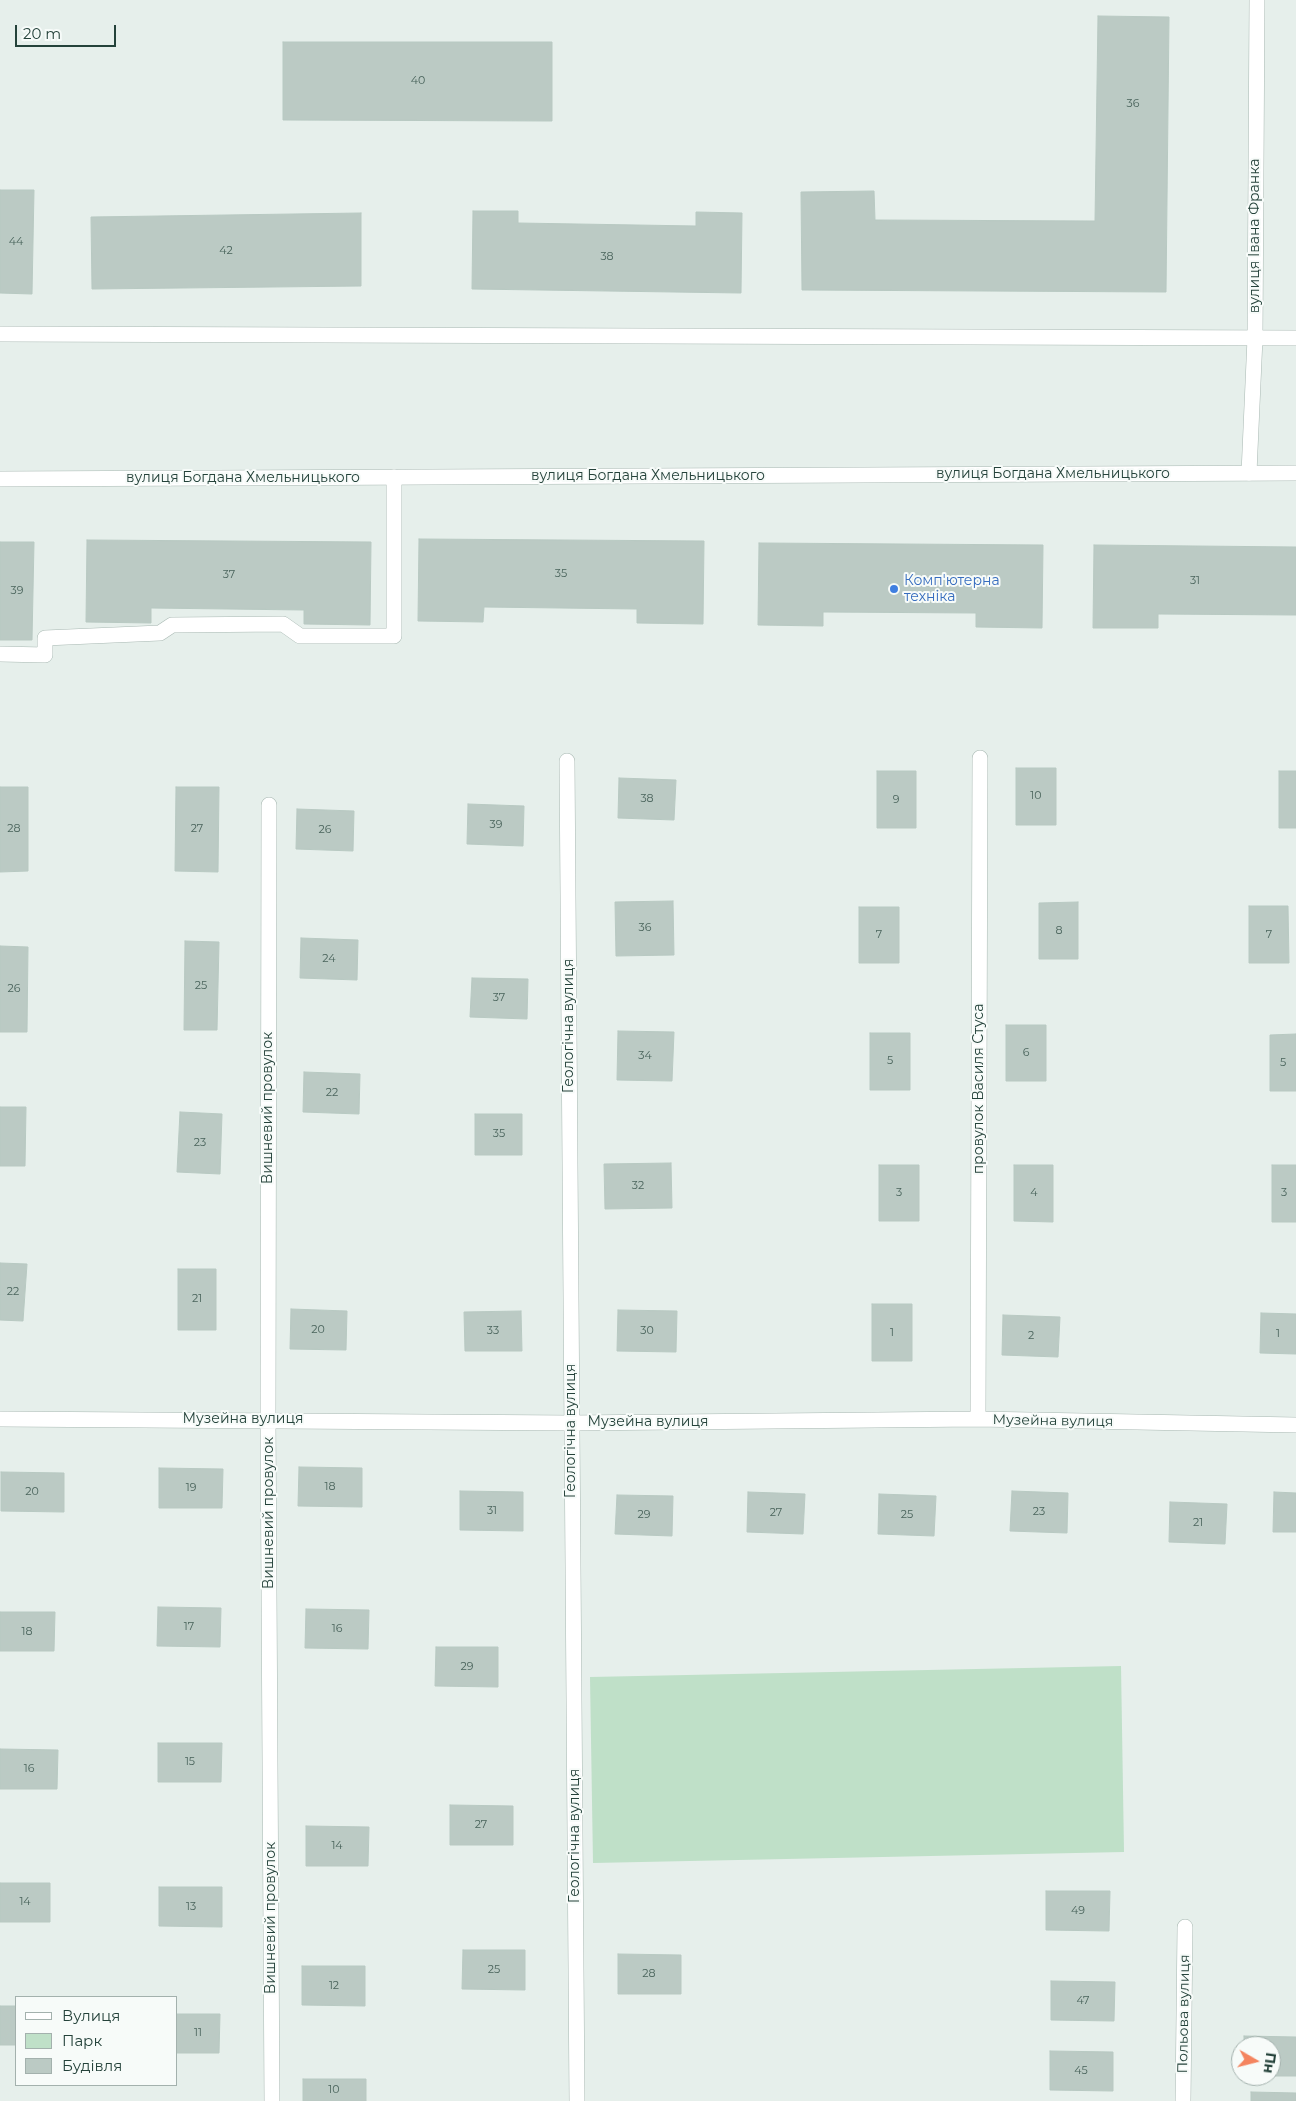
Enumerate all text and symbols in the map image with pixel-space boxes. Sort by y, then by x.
scale bar [18,15,119,47]
text: 20 m [23,24,61,43]
house number: 40 [411,74,425,88]
house number: 36 [1127,97,1139,111]
street label: вулиця Івана Франка [1247,159,1263,313]
house number: 44 [9,235,23,249]
house number: 42 [219,244,233,258]
house number: 38 [600,250,614,264]
street label: вулиця Богдана Хмельницького [936,466,1170,482]
street label: вулиця Богдана Хмельницького [531,468,765,484]
street label: вулиця Богдана Хмельницького [126,470,360,486]
house number: 35 [555,567,567,581]
house number: 37 [223,568,235,582]
place label: Комп'ютерна техніка [904,573,1000,606]
house number: 31 [1190,574,1200,588]
marker: Комп'ютерна техніка [888,583,900,595]
house number: 39 [11,584,23,598]
house number: 10 [1030,789,1042,803]
house number: 38 [640,792,654,806]
house number: 9 [893,793,899,807]
house number: 39 [490,818,502,832]
house number: 28 [7,822,21,836]
house number: 27 [191,822,203,836]
house number: 26 [319,823,331,837]
house number: 36 [639,921,651,935]
house number: 8 [1055,924,1063,938]
house number: 7 [876,928,882,942]
house number: 7 [1266,928,1272,942]
house number: 24 [322,952,336,966]
street label: Геологічна вулиця [561,959,577,1093]
house number: 25 [195,979,207,993]
house number: 26 [8,982,20,996]
house number: 37 [493,991,505,1005]
street label: провулок Василя Стуса [971,1004,987,1174]
street label: Вишневий провулок [260,1032,276,1184]
house number: 6 [1023,1046,1029,1060]
house number: 34 [638,1049,652,1063]
house number: 5 [887,1054,893,1068]
house number: 5 [1280,1056,1286,1070]
house number: 22 [326,1086,338,1100]
house number: 35 [493,1127,505,1141]
house number: 23 [194,1136,206,1150]
house number: 32 [632,1179,644,1193]
house number: 3 [896,1186,902,1200]
house number: 4 [1030,1186,1038,1200]
house number: 3 [1281,1186,1287,1200]
house number: 22 [7,1285,19,1299]
house number: 21 [192,1292,202,1306]
house number: 20 [311,1323,325,1337]
house number: 33 [487,1324,499,1338]
house number: 30 [640,1324,654,1338]
house number: 1 [890,1326,894,1340]
house number: 1 [1276,1327,1280,1341]
house number: 2 [1028,1329,1034,1343]
street label: Геологічна вулиця [563,1364,579,1498]
street label: Музейна вулиця [183,1411,303,1427]
street label: Музейна вулиця [992,1412,1114,1430]
street label: Музейна вулиця [588,1414,708,1430]
street label: Вишневий провулок [261,1437,277,1589]
house number: 18 [325,1480,335,1494]
house number: 19 [186,1481,196,1495]
house number: 20 [25,1485,39,1499]
house number: 31 [487,1504,497,1518]
house number: 23 [1033,1505,1045,1519]
house number: 27 [770,1506,782,1520]
house number: 29 [638,1508,650,1522]
house number: 25 [901,1508,913,1522]
house number: 21 [1193,1516,1203,1530]
house number: 17 [184,1620,194,1634]
house number: 16 [332,1622,342,1636]
house number: 18 [22,1625,32,1639]
house number: 29 [461,1660,473,1674]
house number: 15 [185,1755,195,1769]
house number: 16 [24,1762,34,1776]
street label: Геологічна вулиця [567,1769,583,1903]
house number: 27 [475,1818,487,1832]
house number: 14 [331,1839,343,1853]
street label: Вишневий провулок [263,1842,279,1994]
house number: 14 [19,1895,31,1909]
house number: 13 [186,1900,196,1914]
house number: 49 [1071,1904,1085,1918]
street label: Польова вулиця [1175,1954,1193,2074]
house number: 25 [488,1963,500,1977]
house number: 28 [642,1967,656,1981]
house number: 12 [329,1979,339,1993]
house number: 47 [1076,1994,1090,2008]
legend [15,1996,178,2086]
text: Вулиця [62,2006,120,2025]
house number: 11 [194,2026,202,2040]
text: Парк [62,2031,102,2050]
north arrow [1231,2036,1281,2086]
text: Пн [1259,2051,1280,2075]
text: Будівля [62,2056,122,2075]
house number: 45 [1074,2064,1088,2078]
house number: 10 [328,2083,340,2097]

